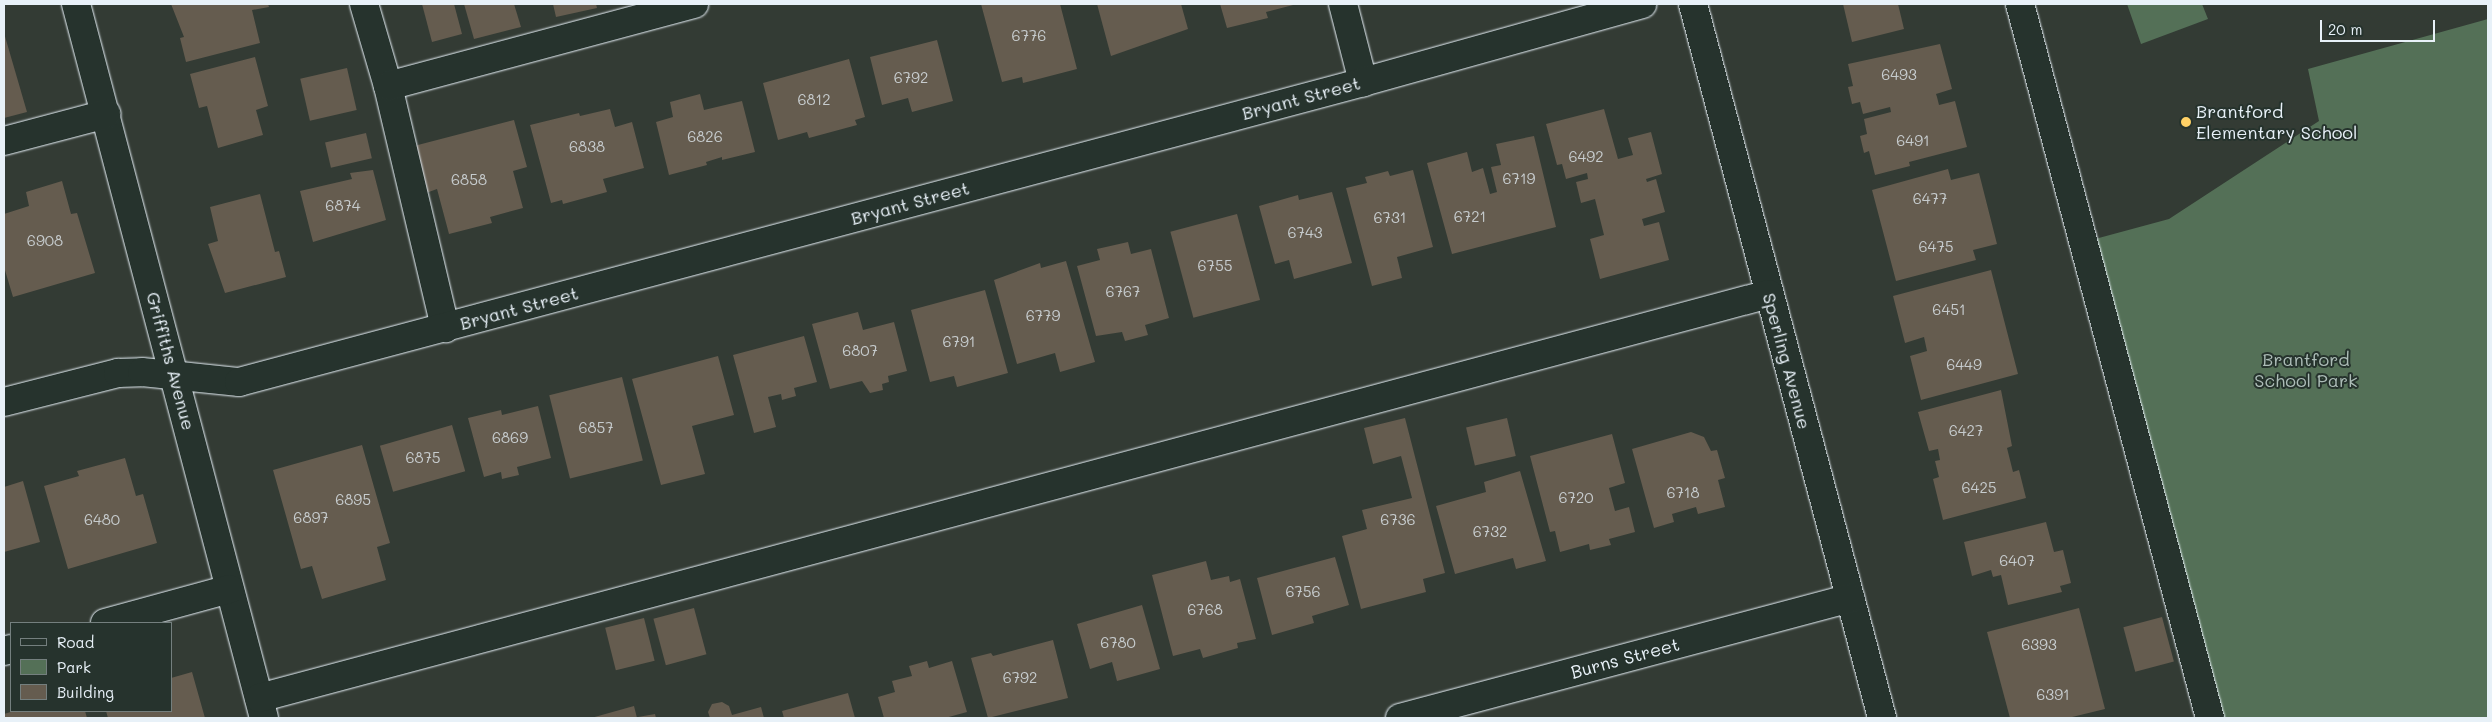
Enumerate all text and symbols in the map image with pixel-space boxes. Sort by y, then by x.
scale bar [2322,10,2437,42]
text: 20 m [2328,19,2362,39]
house number: 6776 [1012,27,1046,45]
house number: 6493 [1881,66,1917,84]
house number: 6792 [894,69,928,87]
street label: Bryant Street [1239,72,1363,124]
house number: 6812 [797,91,831,109]
place label: Brantford Elementary School [2196,101,2357,144]
marker: Brantford Elementary School [2180,116,2192,128]
house number: 6826 [687,128,723,146]
house number: 6491 [1896,132,1930,150]
house number: 6838 [569,138,605,156]
house number: 6492 [1568,148,1604,166]
house number: 6719 [1503,170,1535,188]
house number: 6858 [451,171,487,189]
street label: Bryant Street [848,177,972,229]
house number: 6477 [1913,190,1947,208]
house number: 6874 [325,197,361,215]
house number: 6721 [1454,208,1486,226]
house number: 6731 [1374,209,1406,227]
house number: 6743 [1288,224,1322,242]
house number: 6908 [27,232,63,250]
house number: 6475 [1919,238,1953,256]
house number: 6755 [1198,257,1232,275]
street label: Bryant Street [457,282,581,334]
house number: 6767 [1106,283,1140,301]
street label: Griffiths Avenue [142,290,200,432]
street label: Sperling Avenue [1758,291,1816,431]
house number: 6451 [1932,301,1966,319]
house number: 6779 [1026,307,1060,325]
house number: 6791 [943,333,975,351]
house number: 6807 [842,342,878,360]
park label: Brantford School Park [2254,349,2358,392]
house number: 6449 [1946,356,1982,374]
house number: 6857 [578,419,614,437]
house number: 6427 [1949,422,1983,440]
house number: 6869 [492,429,528,447]
house number: 6875 [405,449,441,467]
house number: 6425 [1962,479,1996,497]
house number: 6718 [1666,484,1700,502]
house number: 6720 [1558,489,1594,507]
house number: 6895 [335,491,371,509]
house number: 6897 [293,509,329,527]
house number: 6480 [84,511,120,529]
house number: 6736 [1380,511,1416,529]
house number: 6732 [1473,523,1507,541]
house number: 6407 [1999,552,2035,570]
house number: 6756 [1285,583,1321,601]
house number: 6768 [1187,601,1223,619]
legend [10,622,172,712]
text: Road [57,632,94,652]
street label: Burns Street [1568,633,1682,683]
house number: 6780 [1100,634,1136,652]
house number: 6393 [2021,636,2057,654]
text: Park [57,657,91,677]
house number: 6792 [1003,669,1037,687]
text: Building [57,682,114,702]
house number: 6391 [2036,686,2070,704]

